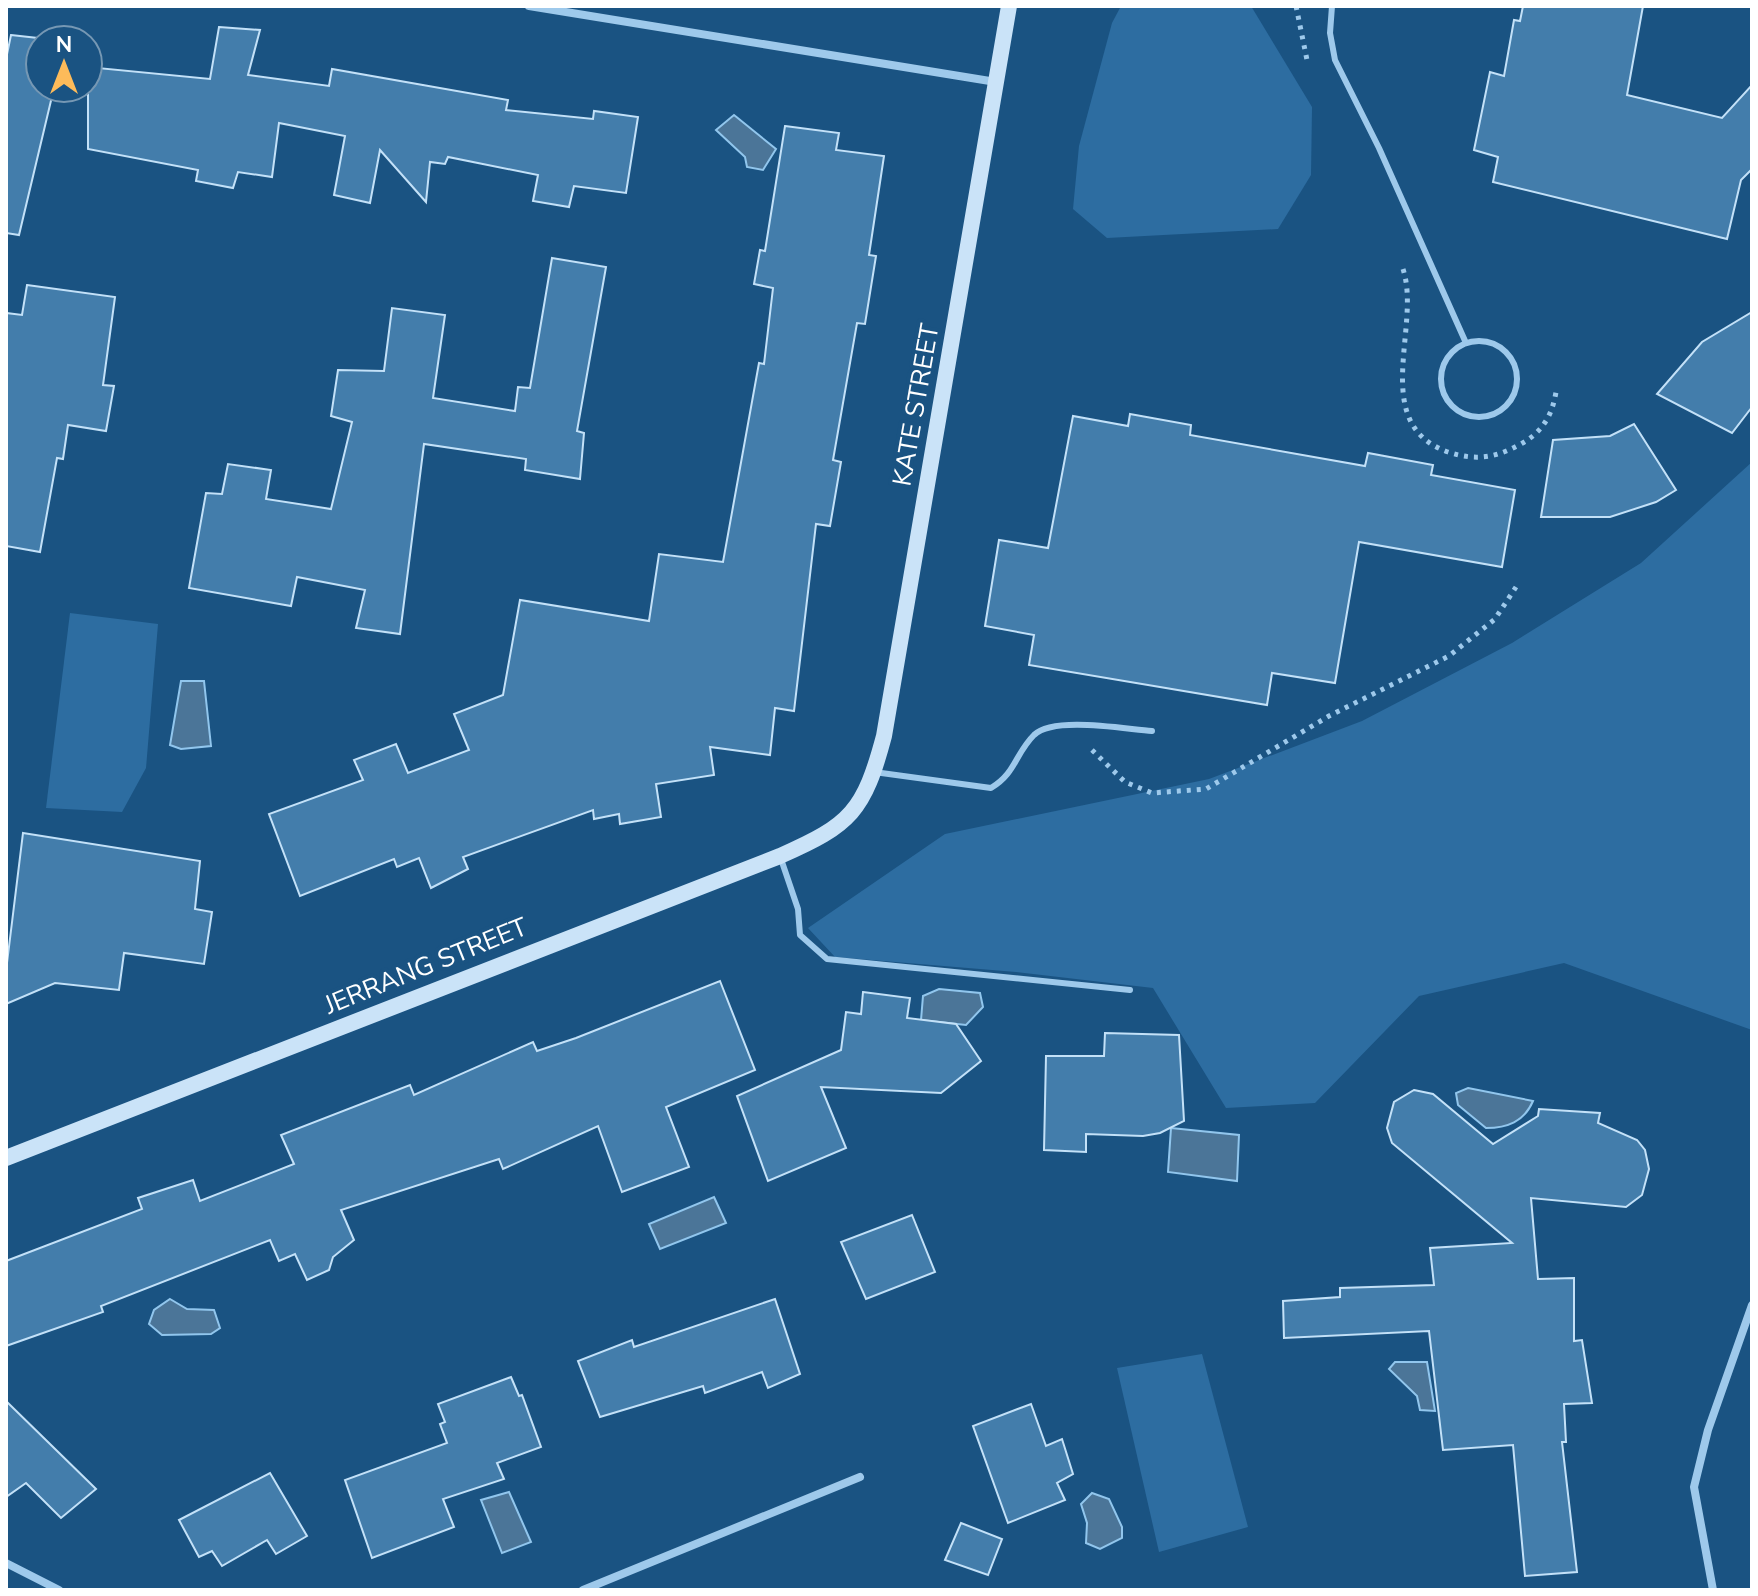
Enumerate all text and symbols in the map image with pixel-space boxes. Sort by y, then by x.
north arrow [24,24,104,104]
text: N [56,30,72,60]
street label: KATE STREET [885,321,948,489]
street label: JERRANG STREET [318,909,533,1023]

